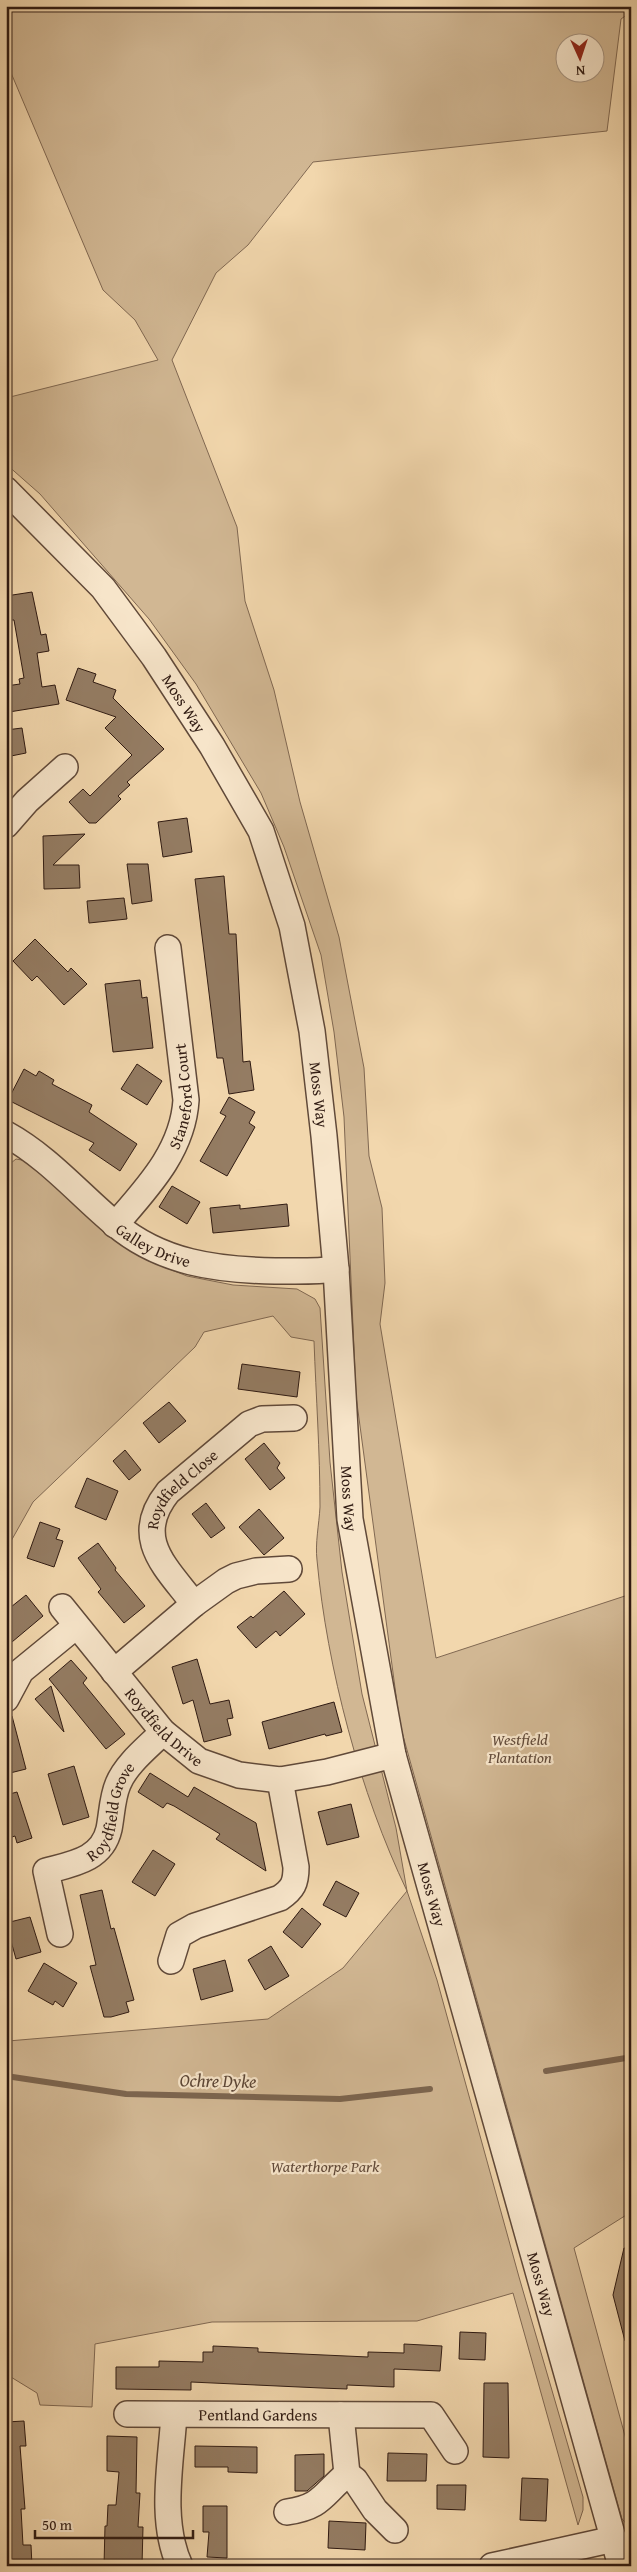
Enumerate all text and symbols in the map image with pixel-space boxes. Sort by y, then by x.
north arrow [554,32,604,82]
text: N [575,61,586,81]
street label: Moss Way [156,669,212,738]
street label: Staneford Court [162,1042,198,1153]
street label: Moss Way [304,1061,335,1129]
street label: Galley Drive [111,1217,193,1273]
street label: Roydfield Close [140,1443,223,1531]
street label: Moss Way [335,1465,364,1534]
street label: Roydfield Drive [119,1682,209,1772]
park label: Westfield Plantation [487,1727,552,1769]
street label: Roydfield Grove [81,1756,140,1867]
street label: Moss Way [412,1859,453,1929]
water label: Ochre Dyke [179,2066,257,2095]
park label: Waterthorpe Park [271,2154,380,2178]
street label: Moss Way [521,2249,562,2319]
street label: Pentland Gardens [199,2402,317,2427]
scale bar [35,2507,192,2539]
text: 50 m [42,2514,73,2535]

